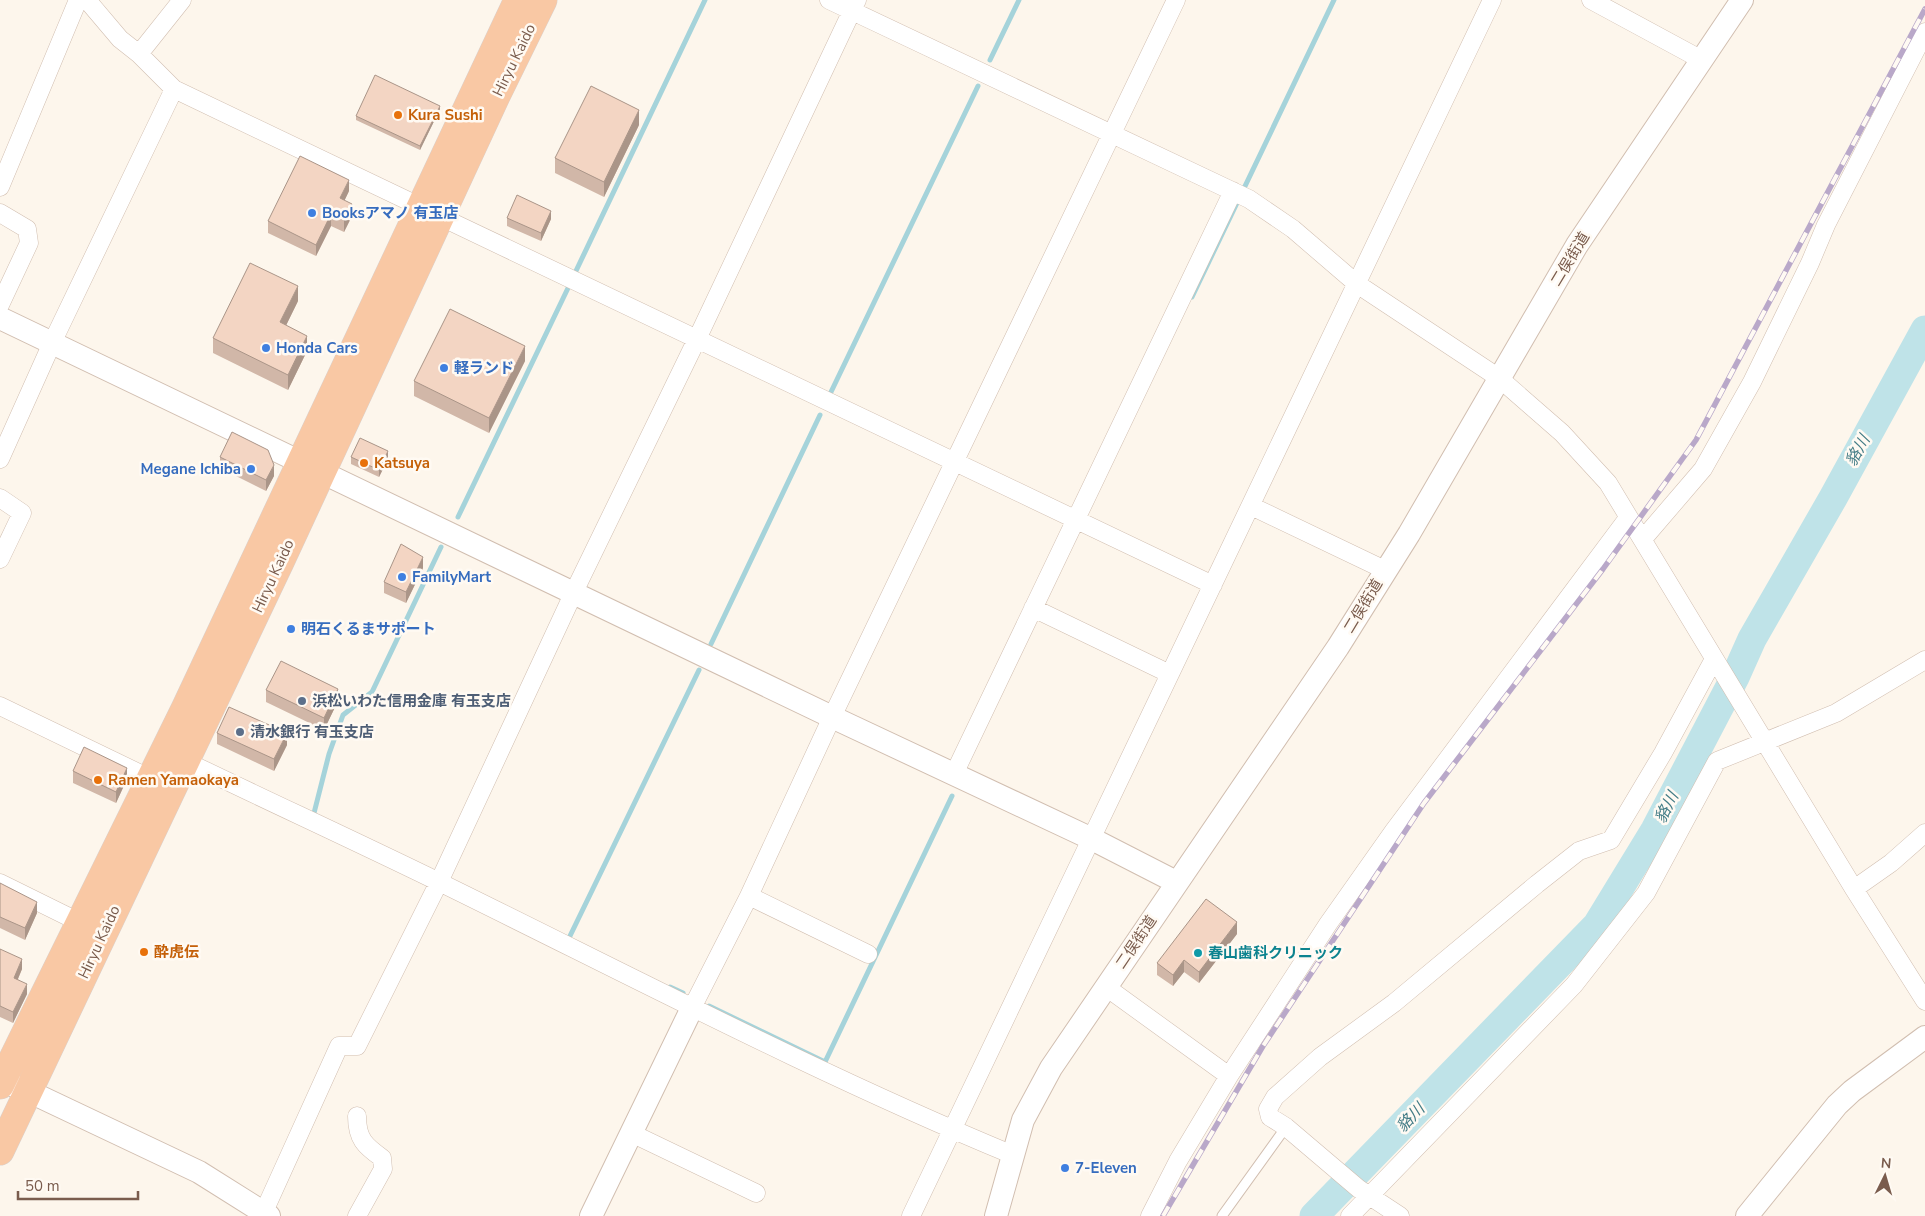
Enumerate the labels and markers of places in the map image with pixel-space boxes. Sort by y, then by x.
place label: Kura Sushi [408,105,483,125]
marker: Kura Sushi [392,109,404,121]
place label: Booksアマノ 有玉店 [322,203,458,223]
marker: Booksアマノ 有玉店 [306,207,318,219]
place label: Honda Cars [276,338,358,358]
marker: Honda Cars [260,342,272,354]
place label: 軽ランド [454,358,514,378]
marker: 軽ランド [438,362,450,374]
place label: Katsuya [374,453,430,473]
marker: Katsuya [358,457,370,469]
place label: Megane Ichiba [141,459,241,479]
marker: Megane Ichiba [245,463,257,475]
place label: FamilyMart [412,567,491,587]
marker: FamilyMart [396,571,408,583]
place label: 明石くるまサポート [301,619,436,639]
marker: 明石くるまサポート [285,623,297,635]
place label: 浜松いわた信用金庫 有玉支店 [312,691,511,711]
marker: 浜松いわた信用金庫 有玉支店 [296,695,308,707]
place label: 清水銀行 有玉支店 [250,722,374,742]
marker: 清水銀行 有玉支店 [234,726,246,738]
place label: Ramen Yamaokaya [108,770,239,790]
marker: Ramen Yamaokaya [92,774,104,786]
place label: 酔虎伝 [154,942,199,962]
place label: 春山歯科クリニック [1208,943,1343,963]
marker: 酔虎伝 [138,946,150,958]
marker: 春山歯科クリニック [1192,947,1204,959]
place label: 7-Eleven [1075,1158,1137,1178]
marker: 7-Eleven [1059,1162,1071,1174]

